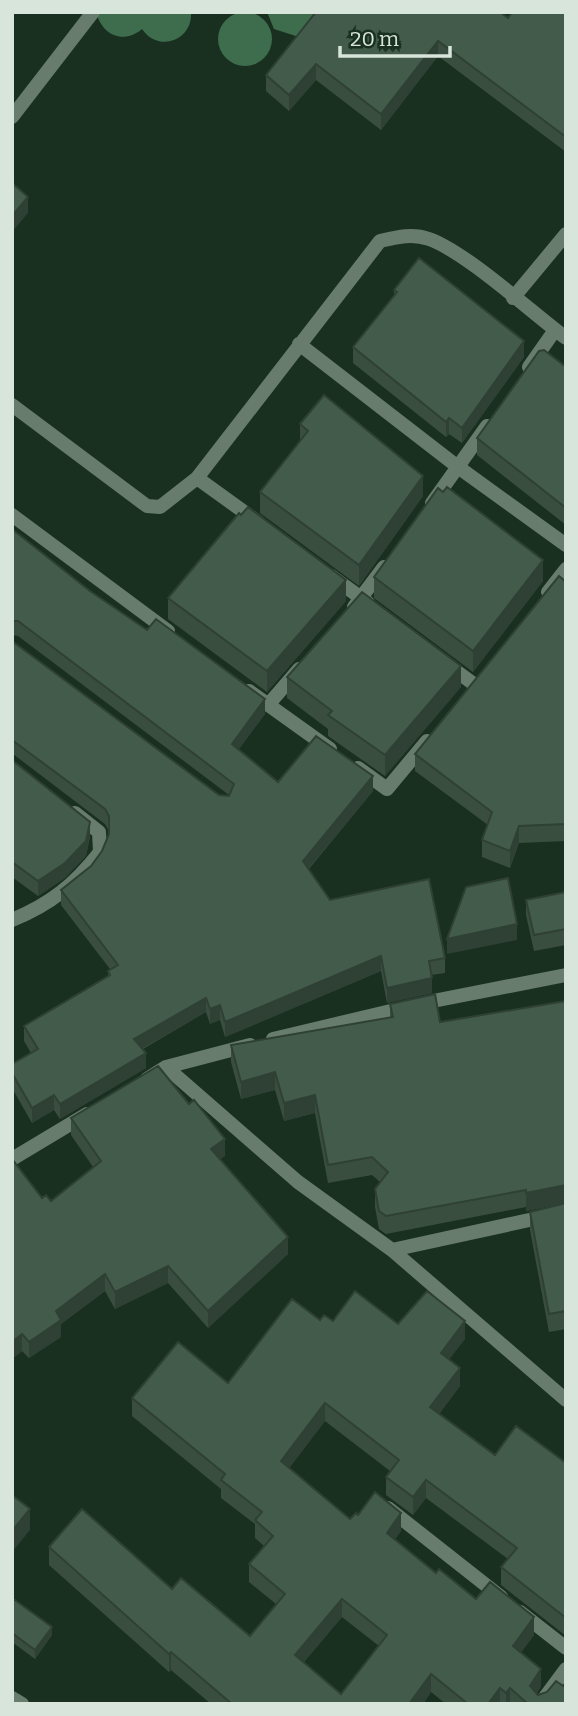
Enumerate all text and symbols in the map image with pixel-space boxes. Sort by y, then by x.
scale bar [340,14,450,58]
text: 20 m [350,26,399,52]

